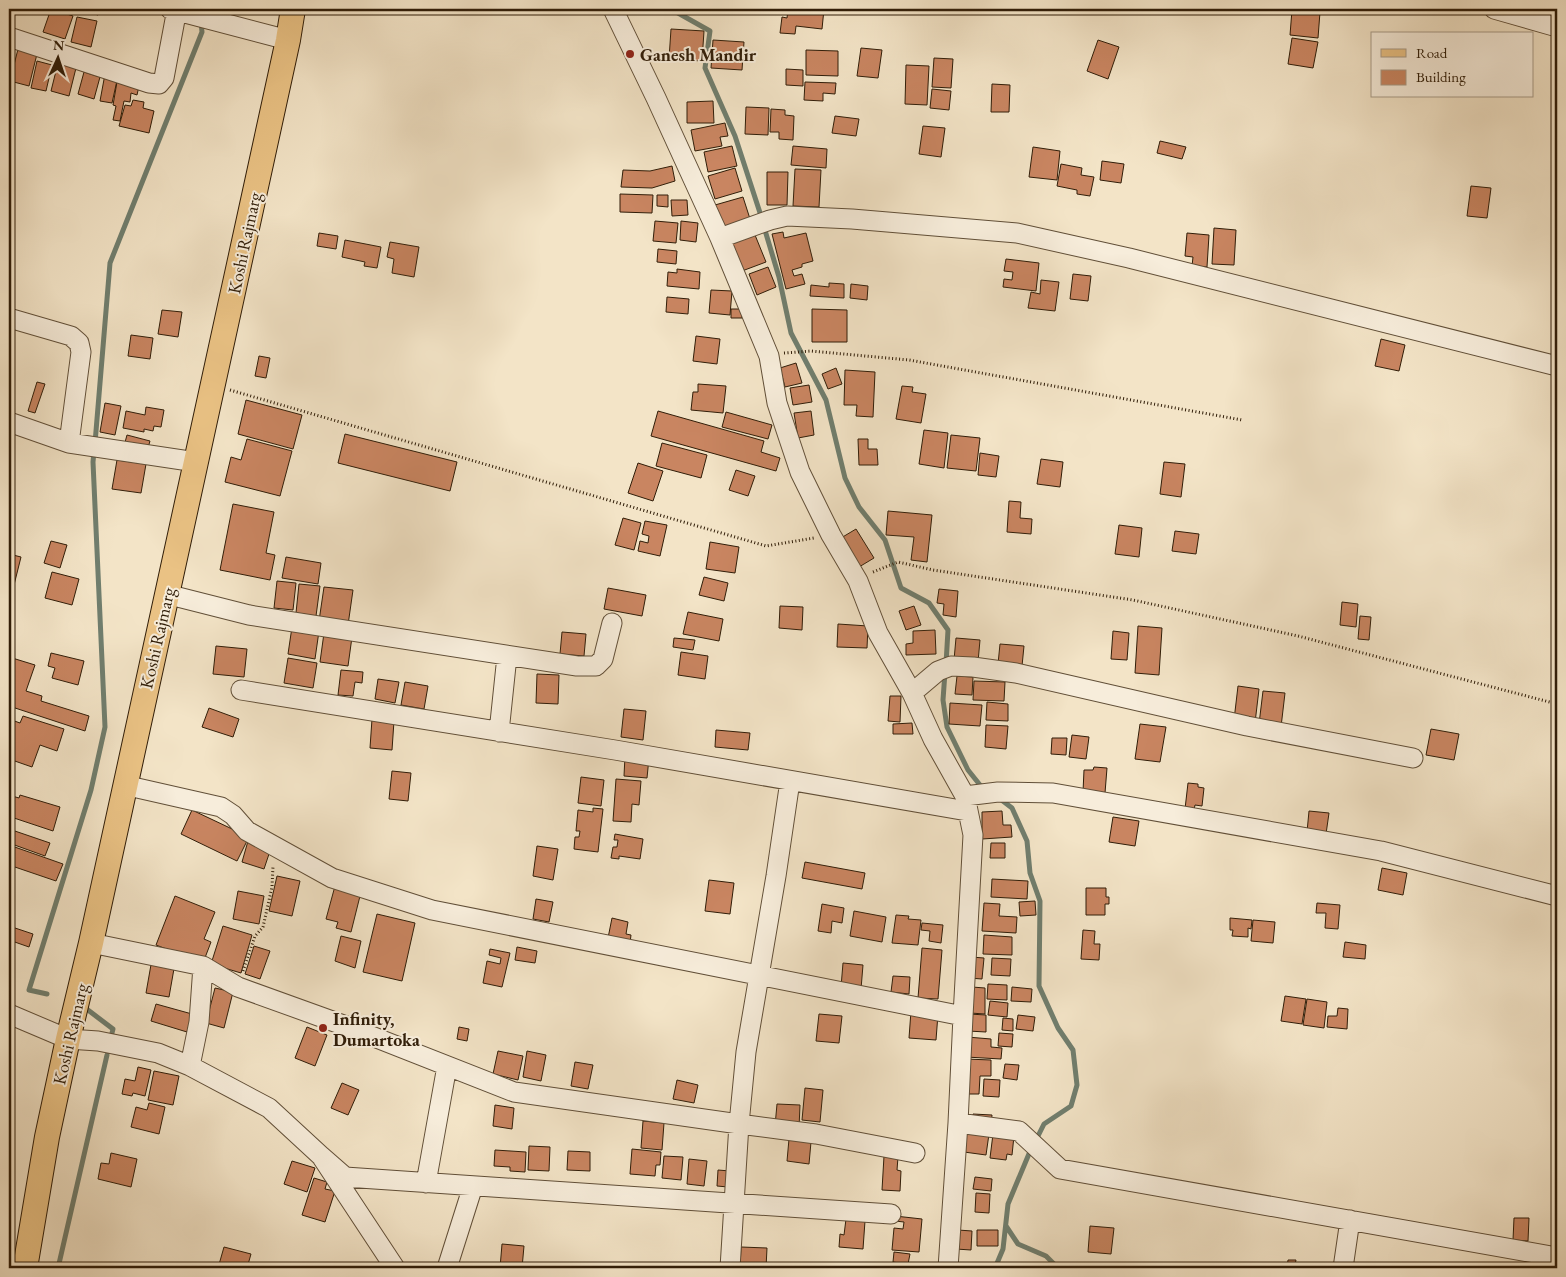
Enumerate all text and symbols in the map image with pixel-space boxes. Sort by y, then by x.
north arrow [32,32,82,82]
legend [1371,32,1534,98]
text: N [53,36,65,54]
place label: Ganesh Mandir [640,43,757,66]
text: Road [1416,43,1448,62]
marker: Ganesh Mandir [624,48,636,60]
text: Building [1416,67,1466,86]
street label: Koshi Rajmarg [222,190,266,296]
street label: Koshi Rajmarg [134,585,180,691]
street label: Koshi Rajmarg [47,981,93,1087]
place label: Infinity, Dumartoka [333,1007,420,1051]
marker: Infinity, Dumartoka [317,1022,329,1034]

